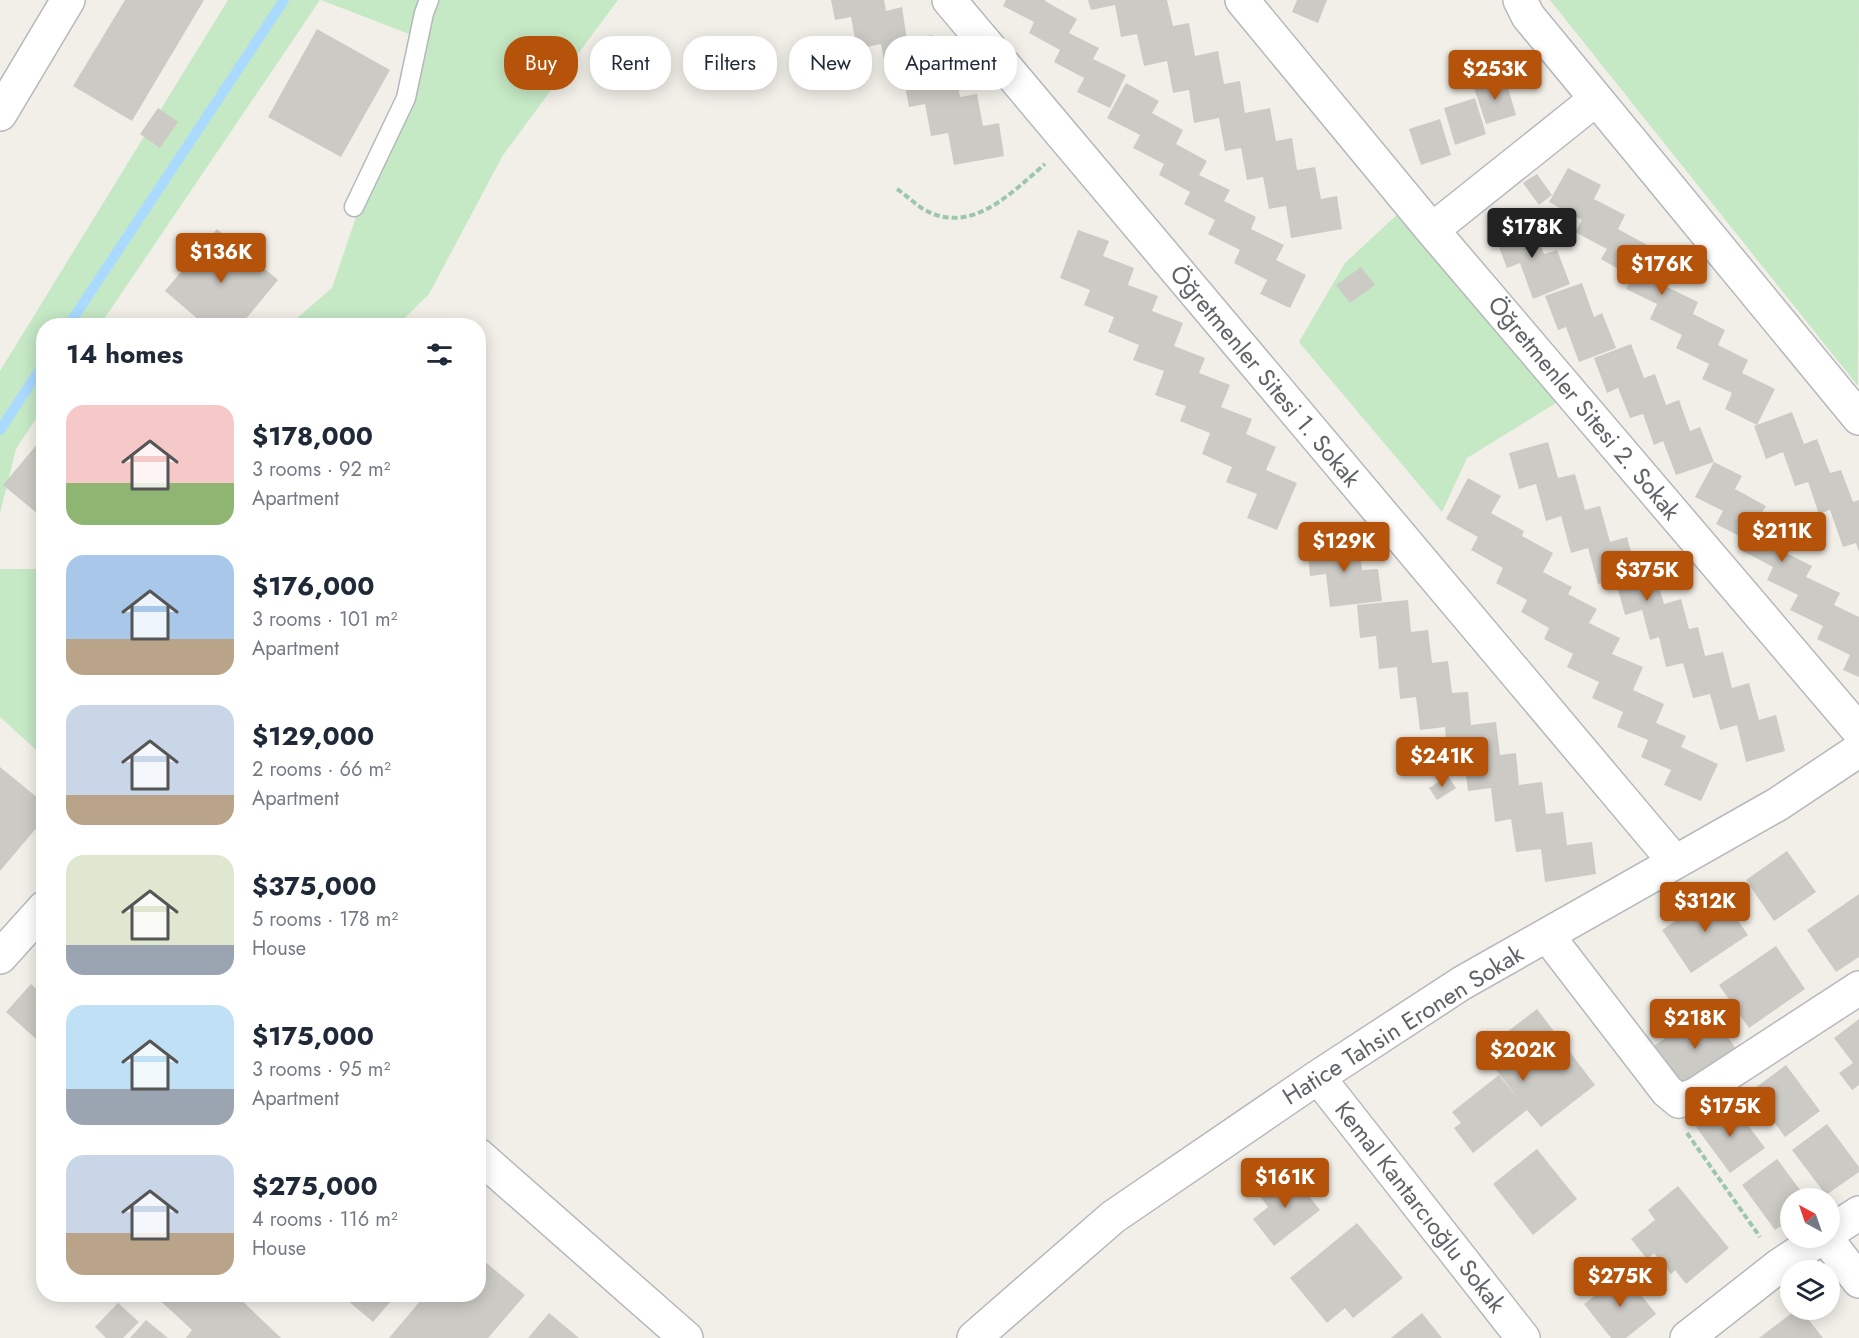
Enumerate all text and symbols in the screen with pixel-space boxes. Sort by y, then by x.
chip: Buy [504,36,578,90]
chip: Rent [590,36,671,90]
chip: Filters [683,36,777,90]
chip: New [789,36,872,90]
chip: Apartment [884,36,1017,90]
pin: $253K [1453,50,1537,101]
text: $253K [1463,55,1527,84]
pin: $178K [1490,208,1574,259]
text: $178K [1501,213,1563,242]
pin: $136K [179,233,263,284]
text: $136K [190,238,252,267]
pin: $176K [1620,245,1704,296]
text: $176K [1631,250,1693,279]
street label: Öğretmenler Sitesi 1. Sokak [1162,257,1369,495]
street label: Öğretmenler Sitesi 2. Sokak [1480,288,1689,528]
text: 14 homes [66,335,183,373]
icon: filters [423,338,456,371]
text: $178,000 [252,417,373,455]
icon: home [114,429,186,501]
text: 3 rooms · 92 m² [252,455,390,484]
text: Apartment [252,484,339,513]
pin: $211K [1740,512,1824,563]
text: $211K [1752,517,1812,546]
pin: $129K [1302,522,1386,573]
text: $129K [1312,527,1376,556]
pin: $375K [1605,551,1689,602]
text: $375K [1615,556,1679,585]
text: $176,000 [252,567,375,605]
icon: home [114,579,186,651]
text: 3 rooms · 101 m² [252,605,398,634]
text: Apartment [252,634,339,663]
text: $129,000 [252,717,374,755]
icon: home [114,729,186,801]
pin: $241K [1400,737,1484,788]
text: $241K [1410,742,1474,771]
text: 2 rooms · 66 m² [252,755,391,784]
text: Apartment [252,784,339,813]
text: $375,000 [252,867,376,905]
icon: home [114,879,186,951]
pin: $312K [1663,882,1747,933]
text: $312K [1674,887,1736,916]
text: 5 rooms · 178 m² [252,905,398,934]
text: House [252,934,306,963]
street label: Hatice Tahsin Eronen Sokak [1275,936,1530,1113]
pin: $218K [1653,999,1737,1050]
text: $218K [1664,1004,1726,1033]
text: $175,000 [252,1017,374,1055]
icon: home [114,1029,186,1101]
pin: $202K [1481,1031,1565,1082]
text: $202K [1490,1036,1556,1065]
text: 3 rooms · 95 m² [252,1055,390,1084]
text: Apartment [252,1084,339,1113]
pin: $175K [1688,1087,1772,1138]
text: $175K [1699,1092,1761,1121]
street label: Kemal Kantarcıoğlu Sokak [1327,1094,1514,1320]
pin: $161K [1243,1158,1327,1209]
text: $161K [1255,1163,1315,1192]
text: $275,000 [252,1167,378,1205]
icon: home [114,1179,186,1251]
north arrow [1780,1188,1840,1248]
map controls [1780,1188,1840,1320]
text: 4 rooms · 116 m² [252,1205,398,1234]
text: House [252,1234,306,1263]
pin: $275K [1578,1257,1662,1308]
button: layers [1780,1260,1840,1320]
text: $275K [1588,1262,1652,1291]

